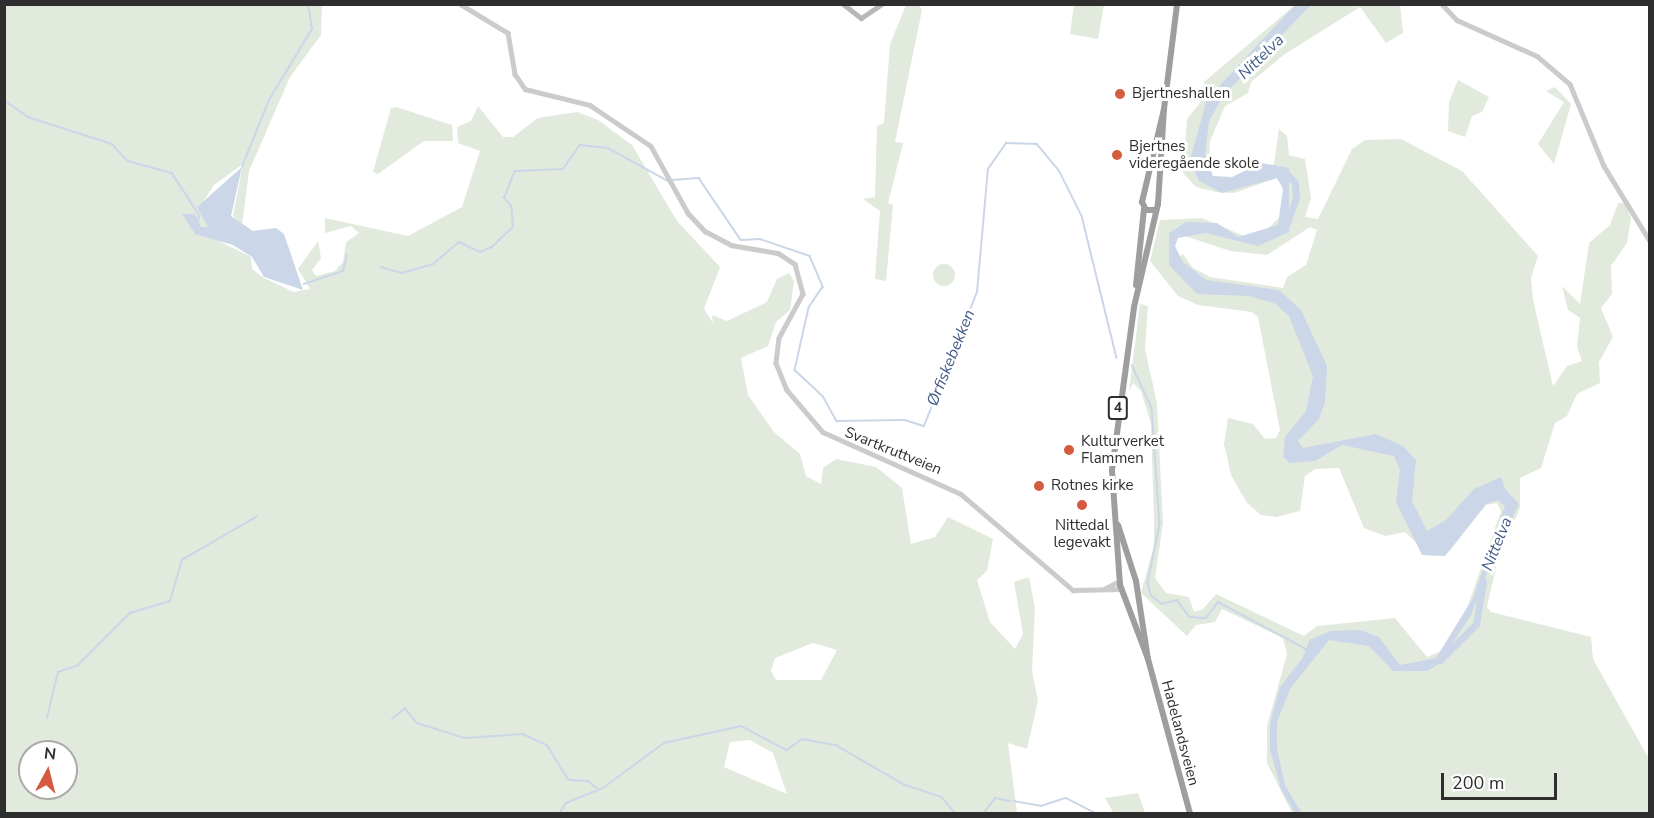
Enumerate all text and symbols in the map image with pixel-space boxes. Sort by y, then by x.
water label: Nittelva [1234,31,1288,83]
place label: Bjertneshallen [1132,85,1230,103]
marker: Bjertneshallen [1113,87,1127,101]
place label: Bjertnes videregående skole [1129,137,1259,172]
marker: Bjertnes videregående skole [1110,148,1124,162]
water label: Ørfiskebekken [923,307,979,409]
road number: 4 [1108,397,1128,419]
street label: Svartkruttveien [842,423,944,479]
place label: Kulturverket Flammen [1081,432,1164,467]
marker: Kulturverket Flammen [1062,443,1076,457]
place label: Rotnes kirke [1051,477,1134,495]
marker: Rotnes kirke [1032,479,1046,493]
marker: Nittedal legevakt [1073,496,1091,514]
water label: Nittelva [1478,514,1516,574]
place label: Nittedal legevakt [1053,516,1111,551]
street label: Hadelandsveien [1157,678,1203,788]
north arrow [18,740,78,800]
text: N [43,742,57,766]
scale bar [1444,761,1560,799]
text: 200 m [1452,771,1504,795]

